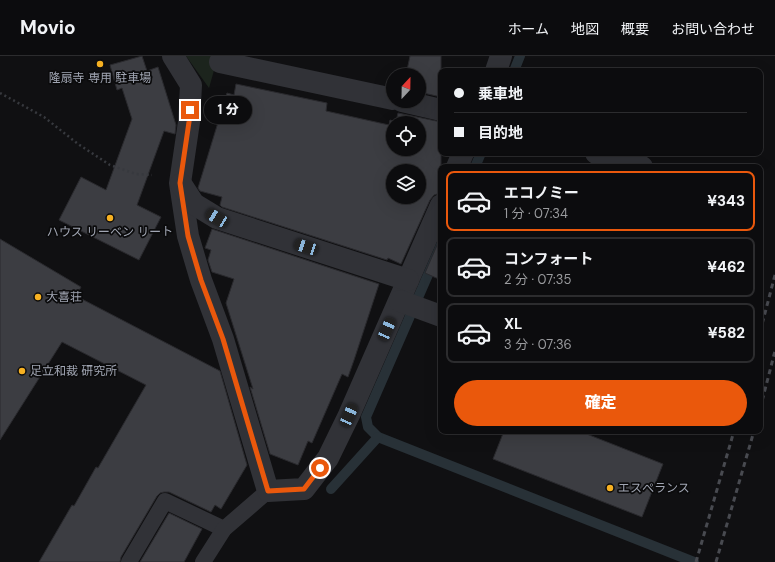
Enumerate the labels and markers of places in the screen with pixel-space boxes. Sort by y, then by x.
marker: 隆扇寺 専用 駐車場 [95,59,105,69]
place label: 隆扇寺 専用 駐車場 [49,70,151,86]
marker: ハウス リーベン リート [105,213,115,223]
place label: ハウス リーベン リート [47,224,173,240]
place label: 大喜荘 [46,289,82,305]
marker: 大喜荘 [33,292,43,302]
place label: 足立和裁 研究所 [30,363,117,379]
marker: 足立和裁 研究所 [17,366,27,376]
place label: エスぺランス [618,480,690,496]
marker: エスぺランス [605,483,615,493]

